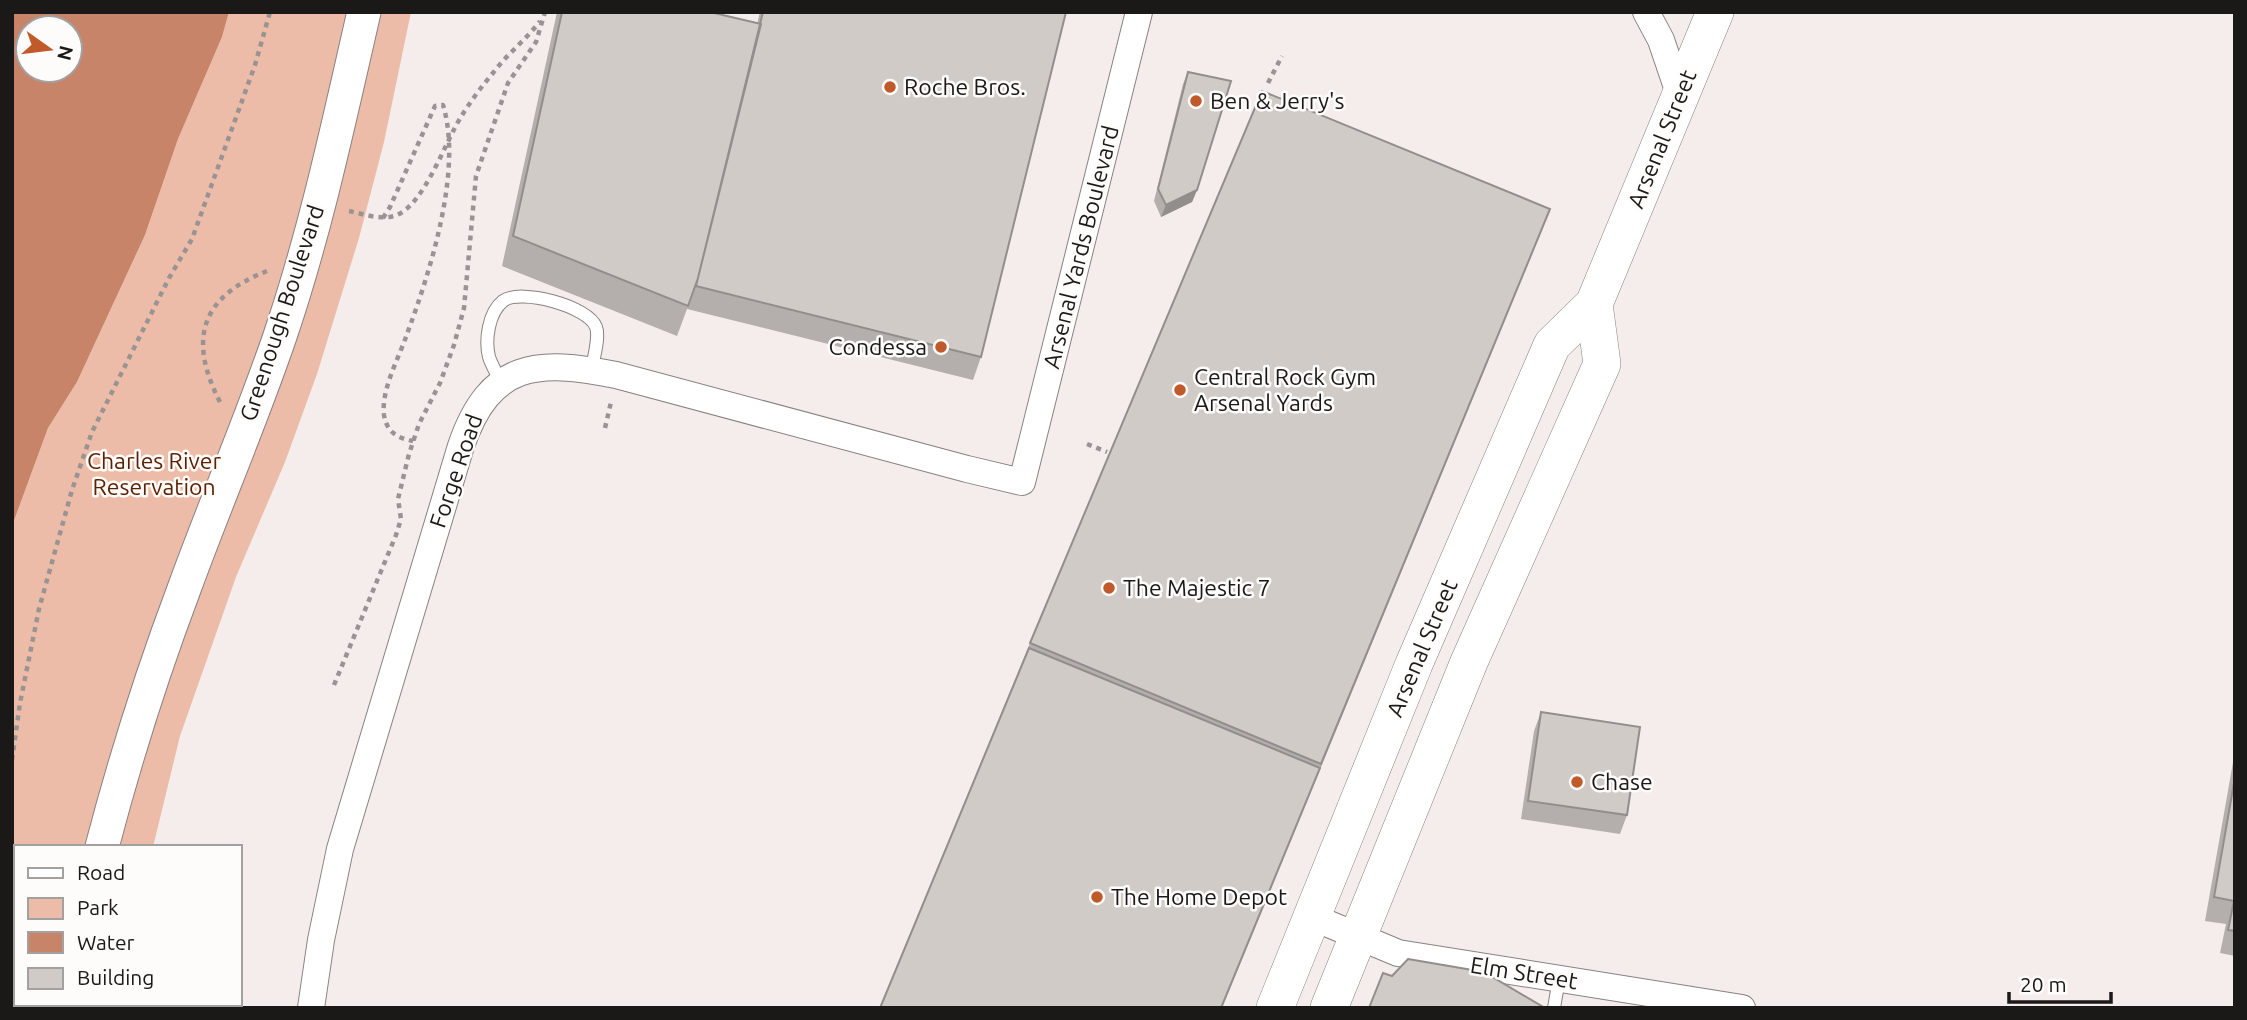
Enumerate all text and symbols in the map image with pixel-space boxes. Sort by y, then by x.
north arrow [14,14,84,84]
text: N [53,44,78,63]
street label: Arsenal Street [1622,66,1701,212]
place label: Roche Bros. [904,74,1026,99]
marker: Roche Bros. [882,79,898,95]
place label: Ben & Jerry's [1210,88,1345,113]
marker: Ben & Jerry's [1188,93,1204,109]
street label: Arsenal Yards Boulevard [1038,123,1123,371]
street label: Greenough Boulevard [235,202,328,424]
place label: Condessa [828,334,927,359]
marker: Condessa [933,339,949,355]
place label: Central Rock Gym Arsenal Yards [1194,364,1376,415]
marker: Central Rock Gym Arsenal Yards [1172,382,1188,398]
street label: Forge Road [424,411,487,531]
park label: Charles River Reservation [87,448,221,499]
place label: The Majestic 7 [1123,575,1271,600]
street label: Arsenal Street [1381,575,1462,720]
marker: The Majestic 7 [1101,580,1117,596]
place label: Chase [1591,769,1653,794]
marker: Chase [1569,774,1585,790]
legend [14,845,242,1006]
text: Road [77,860,125,884]
place label: The Home Depot [1111,884,1287,909]
marker: The Home Depot [1089,889,1105,905]
text: Park [77,895,119,919]
text: Water [77,930,135,954]
street label: Elm Street [1469,952,1579,993]
scale bar [2009,960,2110,1004]
text: Building [77,965,154,989]
text: 20 m [2020,972,2067,996]

